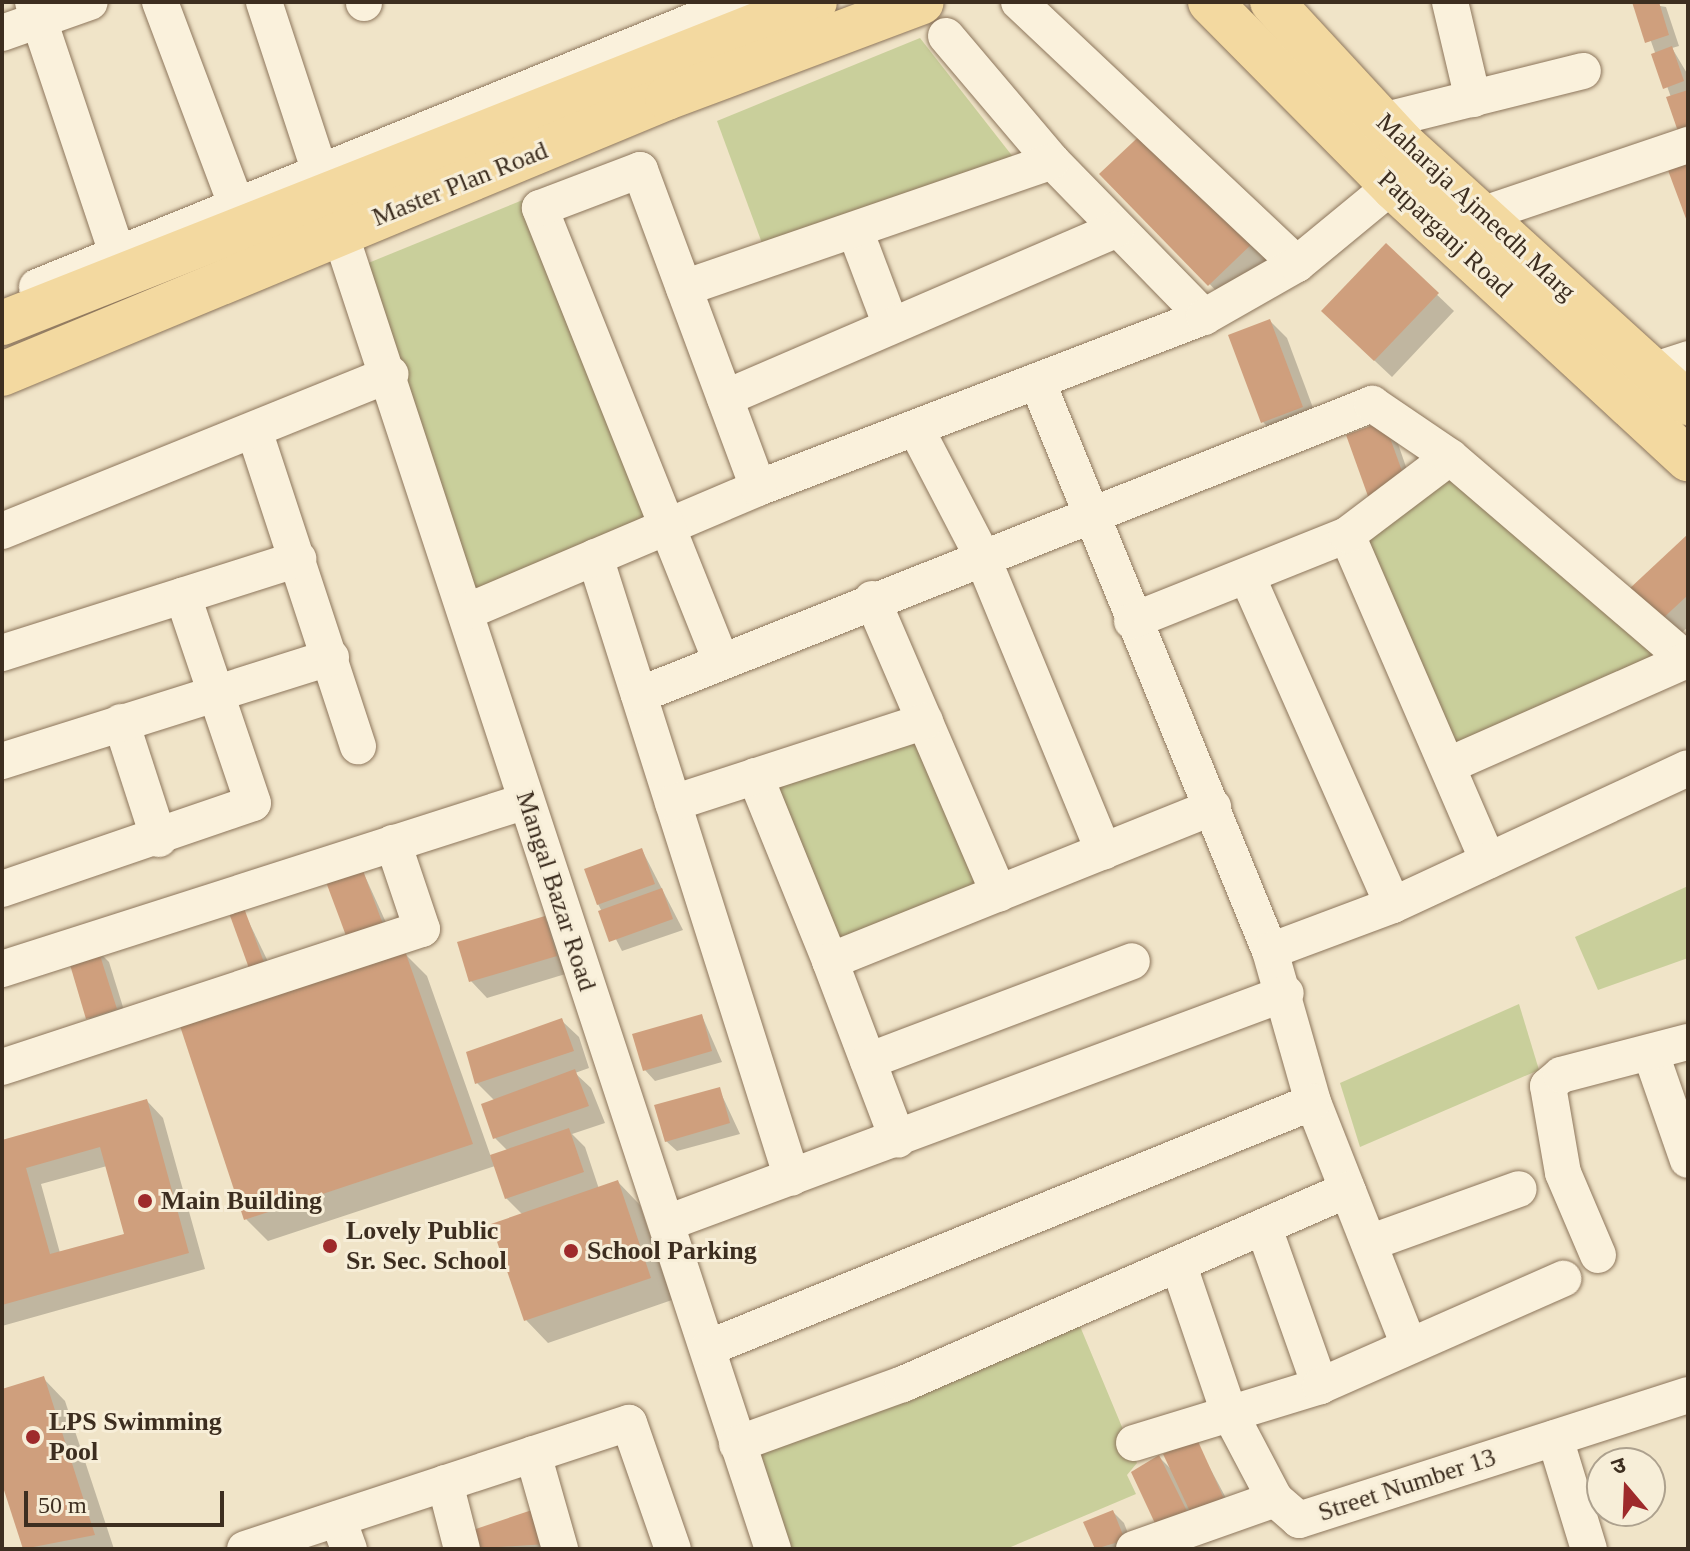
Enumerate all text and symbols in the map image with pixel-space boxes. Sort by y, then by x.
street label: Maharaja Ajmeedh Marg [1369,106,1583,308]
street label: Master Plan Road [368,135,552,233]
street label: Patparganj Road [1371,164,1519,304]
street label: Mangal Bazar Road [509,787,603,995]
place label: Main Building [161,1185,322,1217]
marker: Main Building [136,1192,154,1210]
place label: Lovely Public Sr. Sec. School [346,1215,507,1276]
place label: School Parking [587,1235,757,1267]
marker: Lovely Public Sr. Sec. School [321,1237,339,1255]
marker: School Parking [562,1242,580,1260]
place label: LPS Swimming Pool [49,1406,222,1468]
marker: LPS Swimming Pool [24,1428,42,1446]
street label: Street Number 13 [1314,1442,1500,1528]
north arrow [1586,1447,1666,1527]
text: उ [1609,1452,1629,1480]
scale bar [28,1475,228,1525]
text: 50 m [38,1492,87,1518]

